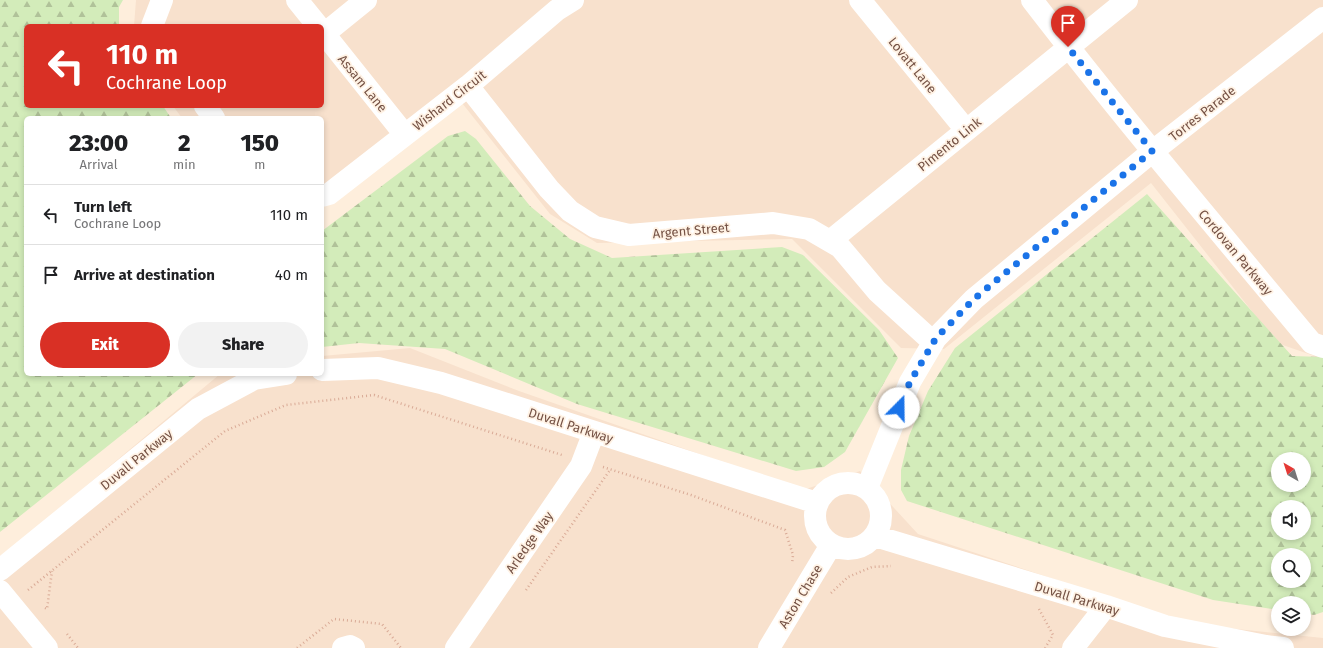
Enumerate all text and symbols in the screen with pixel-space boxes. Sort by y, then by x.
pin [1051,6,1085,47]
icon: arrive [1057,12,1079,34]
street label: Lovatt Lane [885,34,940,96]
text: 110 m [106,38,178,71]
icon: left [40,40,92,92]
street label: Assam Lane [335,52,390,115]
street label: Wishard Circuit [410,67,489,134]
text: Cochrane Loop [106,72,227,94]
street label: Torres Parade [1166,83,1239,144]
street label: Pimento Link [915,114,984,174]
text: 23:00 [69,129,128,157]
text: 2 [178,129,191,157]
text: 150 [240,129,279,157]
text: Arrival [79,157,118,172]
text: min [173,157,196,172]
text: m [254,157,265,172]
text: Turn left [74,198,132,216]
icon: left [40,204,62,226]
text: 110 m [270,206,308,224]
street label: Cordovan Parkway [1196,207,1276,299]
text: Cochrane Loop [74,216,161,231]
street label: Argent Street [652,220,730,241]
icon: arrive [40,264,62,286]
text: Arrive at destination [74,266,215,284]
text: 40 m [275,266,308,284]
button: Exit [40,322,170,368]
button: Share [178,322,308,368]
position arrow [878,387,920,429]
street label: Duvall Parkway [527,405,616,446]
street label: Duvall Parkway [97,425,176,493]
north arrow [1271,452,1311,492]
map controls [1271,452,1311,636]
button: sound [1271,500,1311,540]
street label: Arledge Way [503,508,556,576]
button: search [1271,548,1311,588]
street label: Aston Chase [776,562,825,631]
street label: Duvall Parkway [1033,578,1122,619]
button: layers [1271,596,1311,636]

